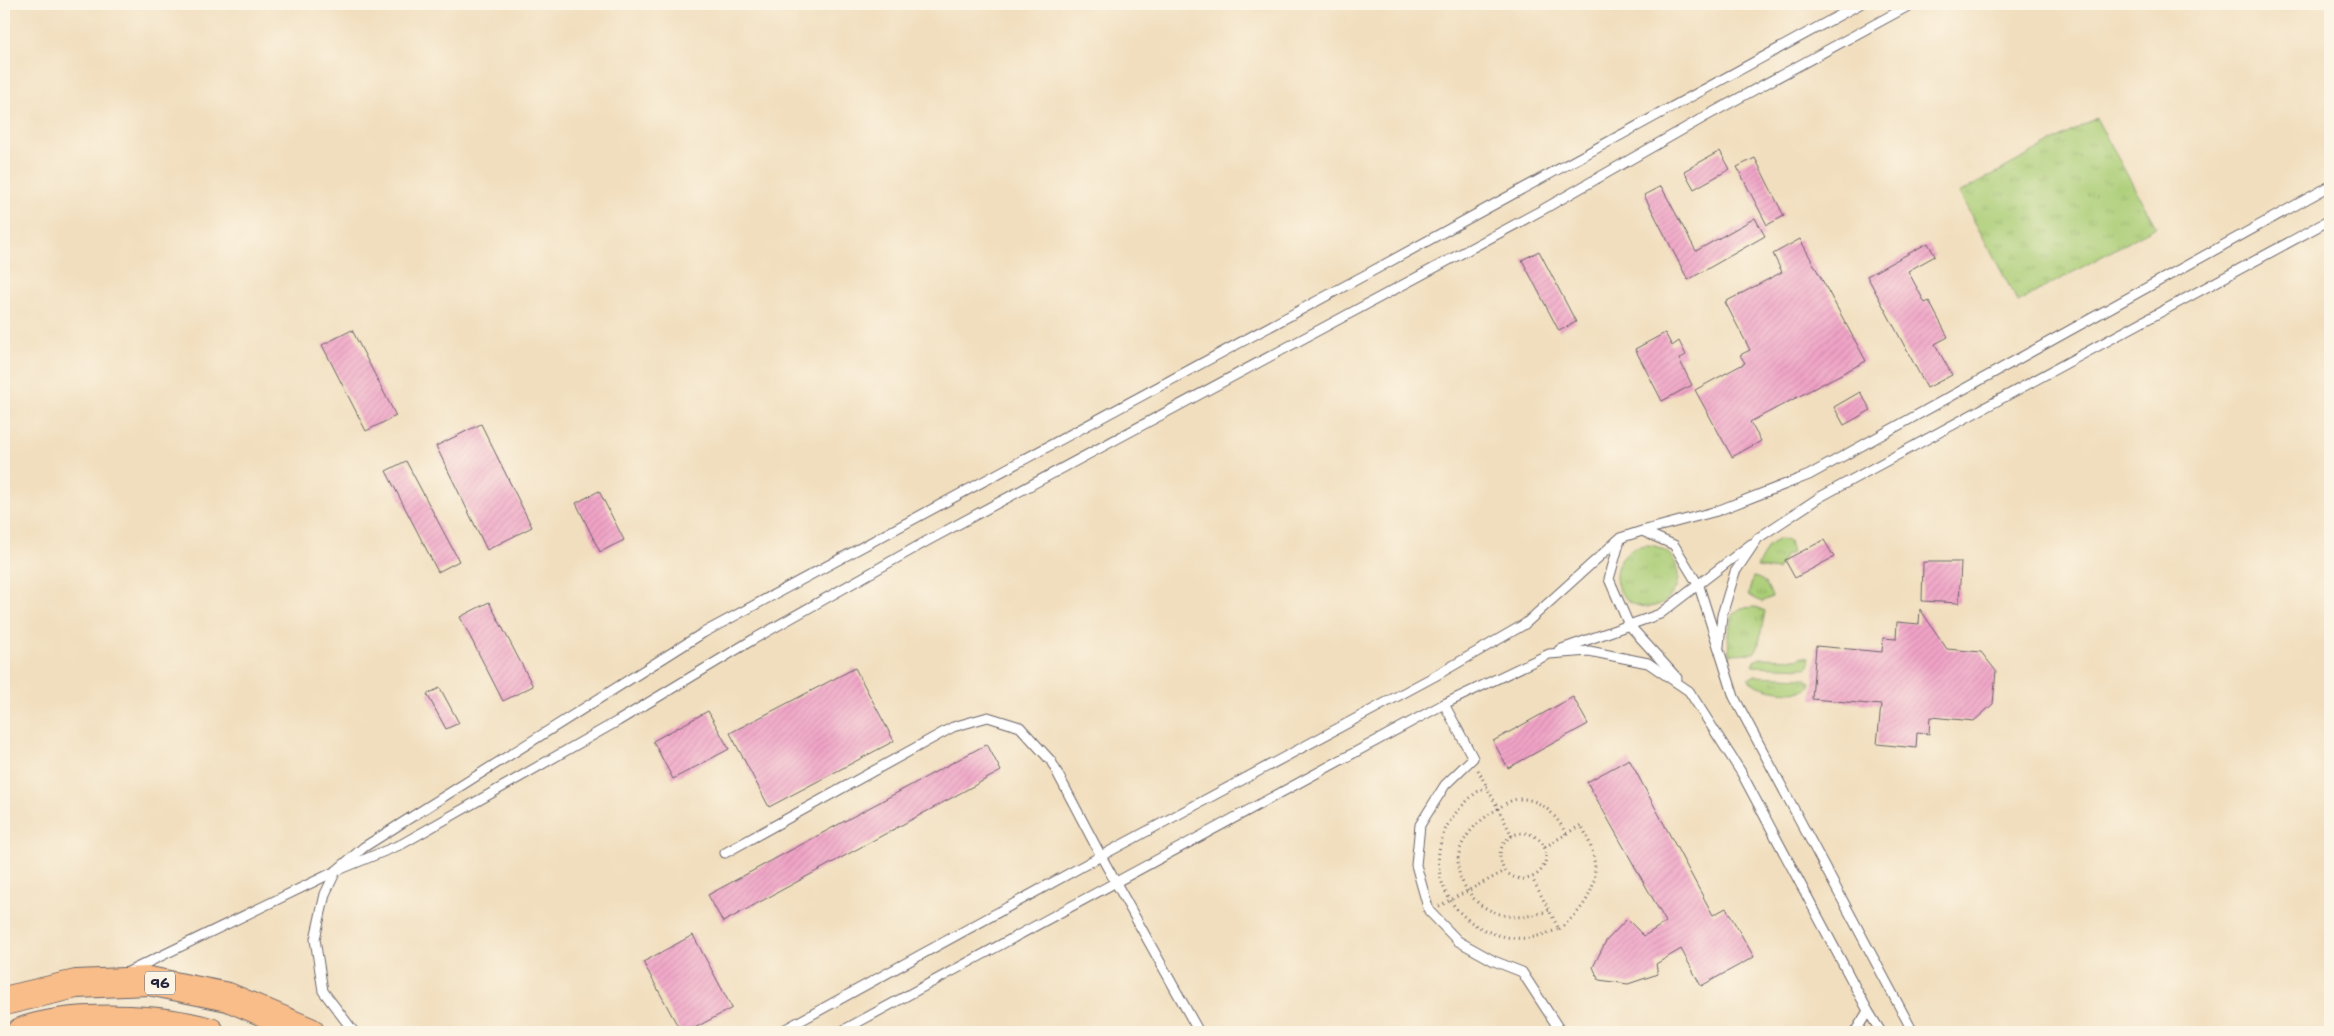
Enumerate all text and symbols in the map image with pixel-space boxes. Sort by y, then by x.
road number: 96 [145,971,175,994]

